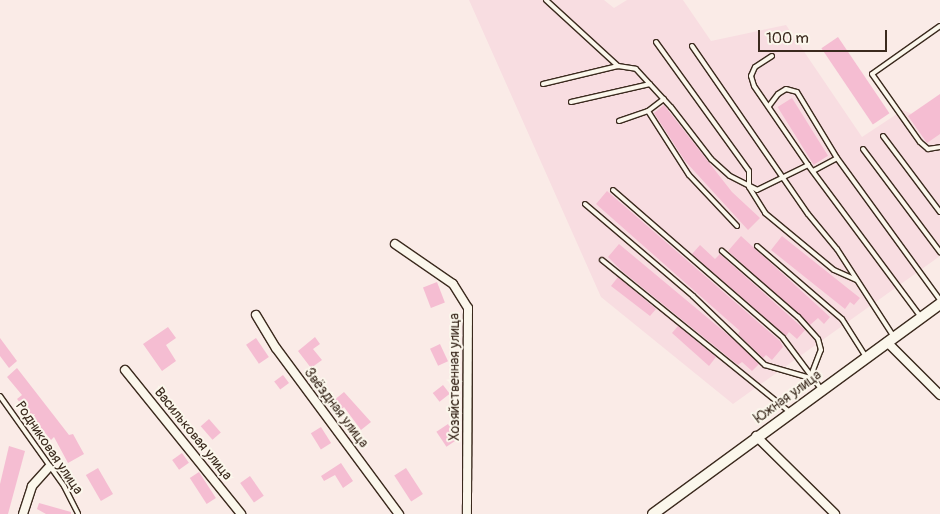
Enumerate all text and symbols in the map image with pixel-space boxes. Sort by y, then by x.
scale bar [760,20,889,52]
text: 100 m [766,29,809,48]
street label: Хозяйственная улица [447,313,463,441]
street label: Звёздная улица [300,365,372,451]
street label: Южная улица [751,367,825,427]
street label: Васильковая улица [151,384,235,484]
street label: Родниковая улица [12,398,86,498]

